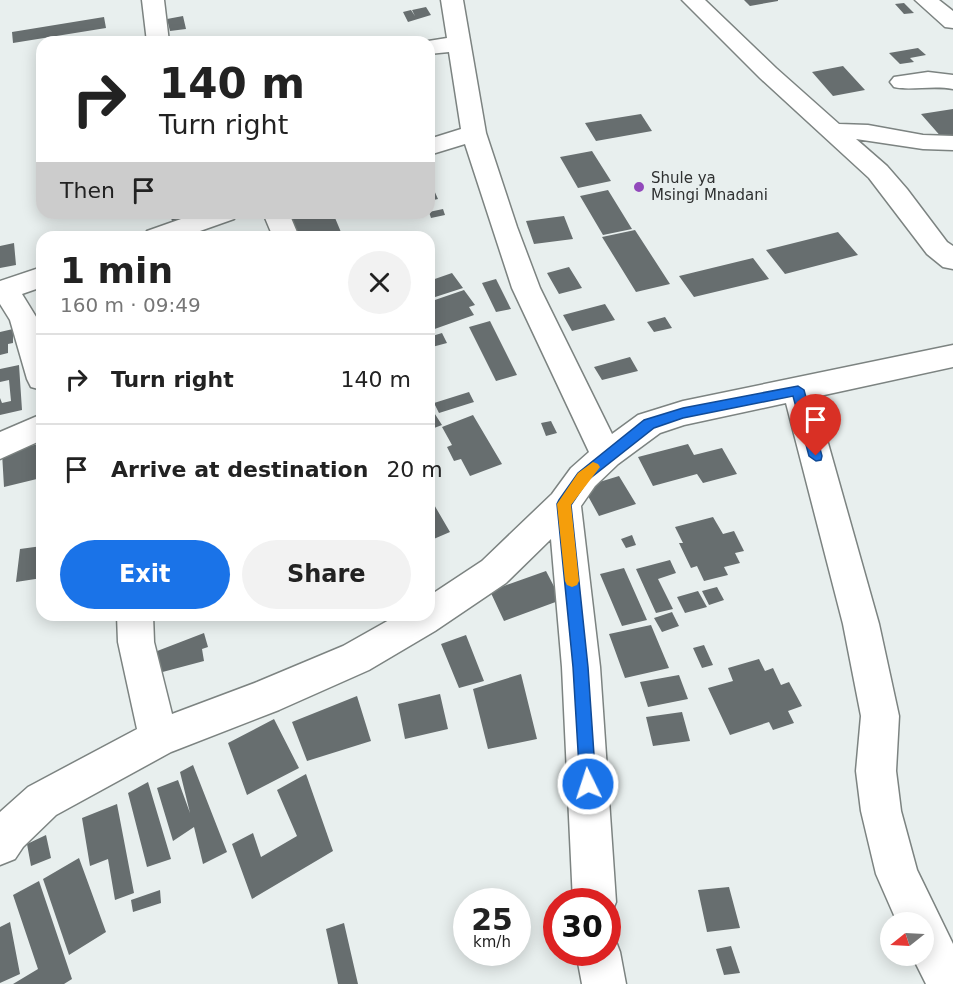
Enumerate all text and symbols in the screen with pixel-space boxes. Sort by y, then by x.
text: 140 m [159,59,305,108]
icon: right [60,60,138,138]
text: Turn right [159,109,288,140]
place label: Shule ya Msingi Mnadani [651,169,768,204]
icon: arrive [127,174,160,207]
text: Then [60,178,115,203]
marker: Shule ya Msingi Mnadani [632,180,646,194]
text: 1 min [60,250,173,291]
button: close [348,251,411,314]
text: 160 m · 09:49 [60,293,201,317]
icon: right [60,363,93,396]
text: Turn right [111,367,234,392]
text: 140 m [341,367,411,392]
pin [790,394,841,456]
icon: arrive [799,403,832,436]
icon: arrive [60,453,93,486]
text: Arrive at destination [111,457,368,482]
text: 20 m [386,457,443,482]
button: Exit [60,540,230,609]
button: Share [242,540,411,609]
position arrow [556,752,620,816]
speed limit sign: 30 [543,888,621,966]
text: 25 [471,902,513,937]
north arrow [880,912,934,966]
map controls [880,912,934,966]
text: km/h [473,933,511,951]

